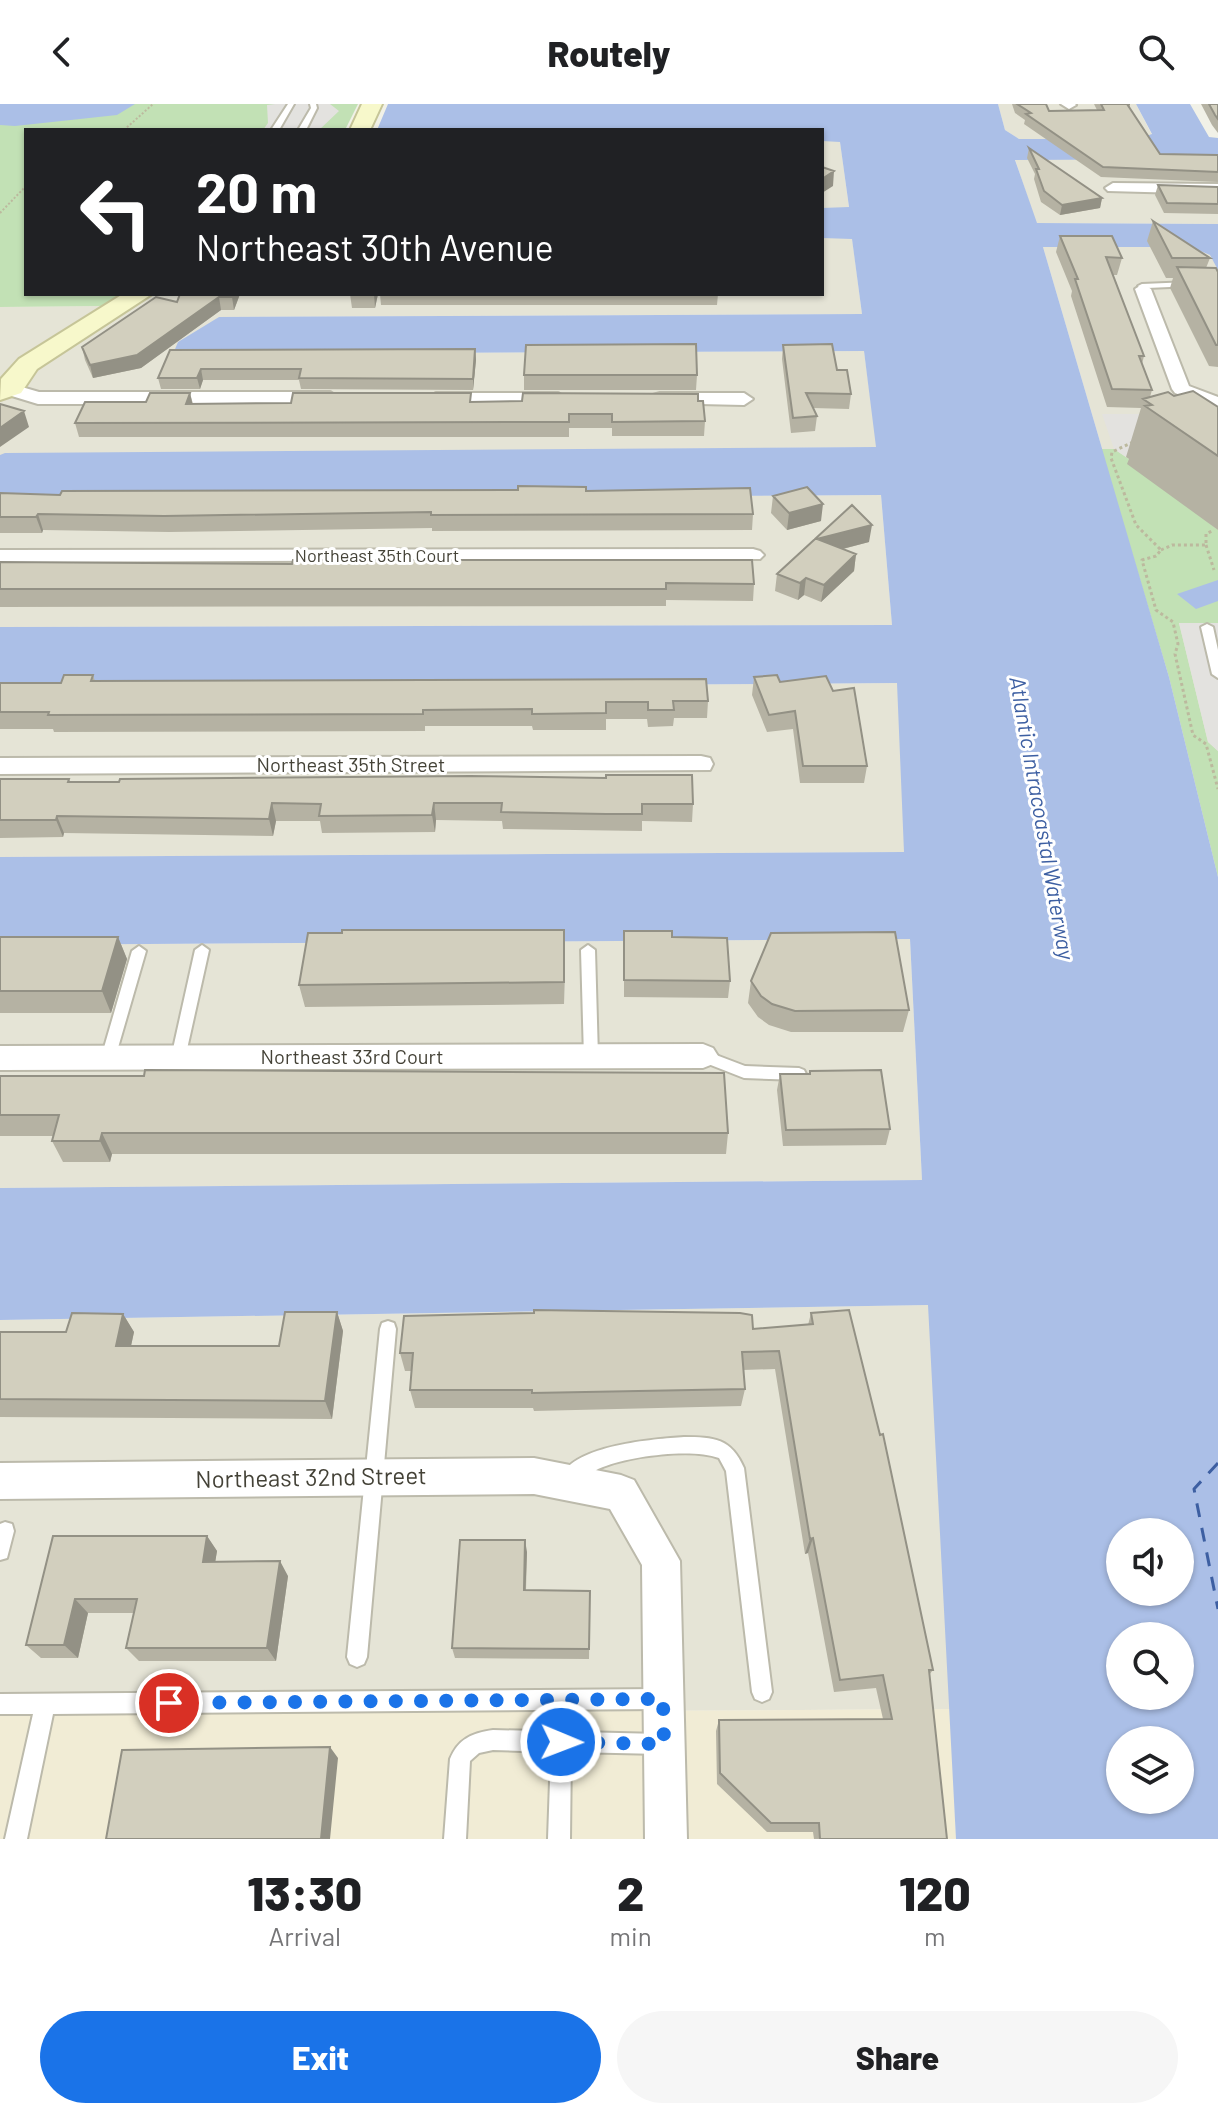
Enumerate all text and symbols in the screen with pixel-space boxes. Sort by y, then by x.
icon: back [40,30,84,74]
icon: search [1134,30,1178,74]
text: Routely [548,31,670,74]
text: 20 m [196,157,317,224]
icon: left [64,160,168,264]
text: Northeast 30th Avenue [196,225,554,268]
street label: Northeast 35th Court [295,544,459,566]
water label: Atlantic Intracoastal Waterway [1005,674,1081,963]
street label: Northeast 35th Street [257,752,445,776]
street label: Northeast 33rd Court [261,1044,443,1068]
street label: Northeast 32nd Street [195,1460,427,1493]
map controls [1106,1518,1194,1814]
button: sound [1106,1518,1194,1606]
button: search [1106,1622,1194,1710]
pin [135,1669,203,1737]
icon: arrive [147,1681,191,1725]
position arrow [519,1700,603,1784]
button: layers [1106,1726,1194,1814]
text: 13:30 [247,1863,362,1921]
text: 2 [617,1863,644,1921]
text: 120 [899,1863,971,1921]
text: Arrival [268,1920,341,1951]
text: min [610,1920,652,1951]
text: m [924,1920,946,1951]
button: Exit [40,2011,601,2103]
button: Share [617,2011,1178,2103]

